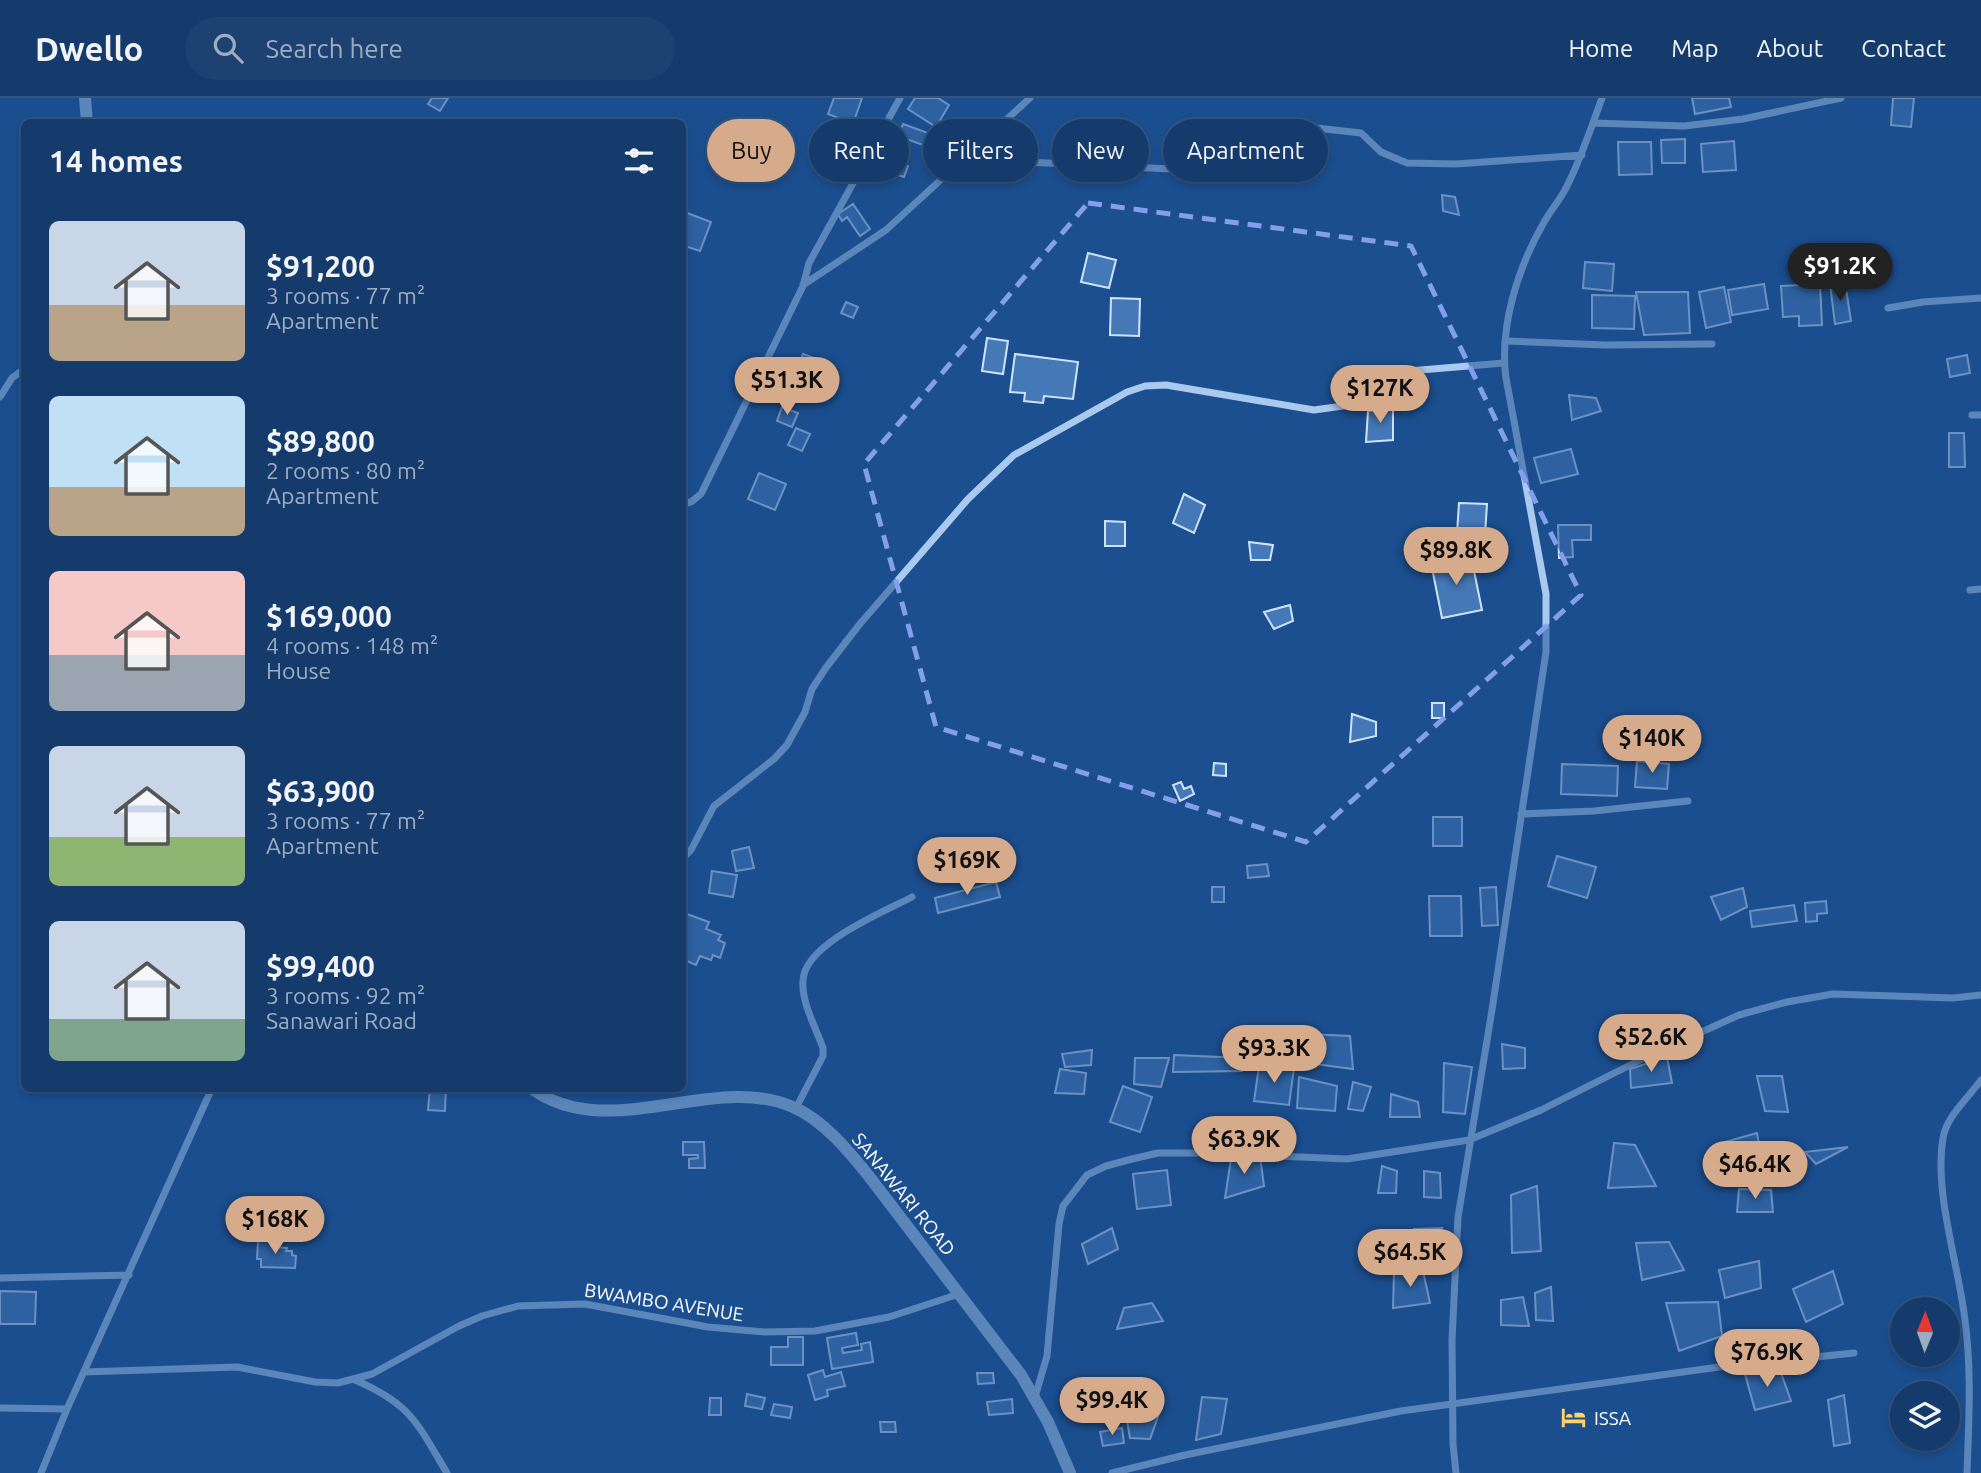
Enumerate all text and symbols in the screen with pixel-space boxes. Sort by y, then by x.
search box [185,17,675,80]
icon: search [209,29,247,67]
text: Dwello [35,30,143,67]
text: Search here [265,34,403,63]
text: Home [1568,35,1633,62]
text: Map [1671,35,1718,62]
text: About [1756,35,1823,62]
text: Contact [1861,35,1946,62]
chip: Buy [707,119,795,182]
chip: Rent [809,119,909,182]
chip: Filters [923,119,1038,182]
chip: New [1052,119,1149,182]
chip: Apartment [1163,119,1328,182]
icon: filters [620,142,658,180]
text: 14 homes [49,144,183,178]
pin: $91.2K [1783,244,1897,303]
icon: home [105,249,189,333]
text: $91,200 [266,249,375,283]
text: $91.2K [1804,253,1876,278]
text: 3 rooms · 77 m² [266,283,425,308]
text: Apartment [266,308,379,333]
pin: $51.3K [730,358,844,417]
pin: $127K [1331,366,1429,425]
text: $51.3K [751,367,823,392]
text: $127K [1346,375,1414,400]
icon: home [105,424,189,508]
text: $89,800 [266,424,375,458]
text: 2 rooms · 80 m² [266,458,425,483]
text: Apartment [266,483,379,508]
pin: $89.8K [1399,528,1513,587]
text: $89.8K [1420,537,1492,562]
icon: home [105,599,189,683]
text: $169,000 [266,599,392,633]
text: 4 rooms · 148 m² [266,633,438,658]
text: House [266,658,331,683]
pin: $140K [1603,716,1701,775]
text: $140K [1618,725,1686,750]
icon: home [105,774,189,858]
text: $63,900 [266,774,375,808]
text: 3 rooms · 77 m² [266,808,425,833]
text: Apartment [266,833,379,858]
pin: $169K [918,838,1016,897]
text: $169K [933,847,1001,872]
icon: home [105,949,189,1033]
text: $99,400 [266,949,375,983]
text: 3 rooms · 92 m² [266,983,425,1008]
text: Sanawari Road [266,1008,417,1033]
pin: $52.6K [1594,1014,1708,1074]
text: $52.6K [1615,1024,1687,1049]
pin: $93.3K [1217,1026,1331,1085]
text: $93.3K [1238,1035,1310,1060]
pin: $63.9K [1187,1116,1301,1176]
text: $63.9K [1208,1126,1280,1151]
street label: SANAWARI ROAD [848,1128,960,1260]
pin: $46.4K [1698,1142,1812,1201]
text: $46.4K [1719,1151,1791,1176]
pin: $168K [226,1196,324,1256]
text: $168K [241,1206,309,1231]
pin: $64.5K [1353,1230,1467,1289]
text: $64.5K [1374,1239,1446,1264]
street label: BWAMBO AVENUE [583,1279,745,1325]
north arrow [1890,1297,1960,1367]
map controls [1890,1297,1960,1451]
pin: $76.9K [1710,1330,1824,1389]
text: $76.9K [1731,1339,1803,1364]
pin: $99.4K [1055,1378,1169,1437]
button: layers [1890,1381,1960,1451]
text: $99.4K [1076,1387,1148,1412]
hotel icon: ISSA [1560,1404,1588,1432]
place label: ISSA [1594,1407,1632,1429]

